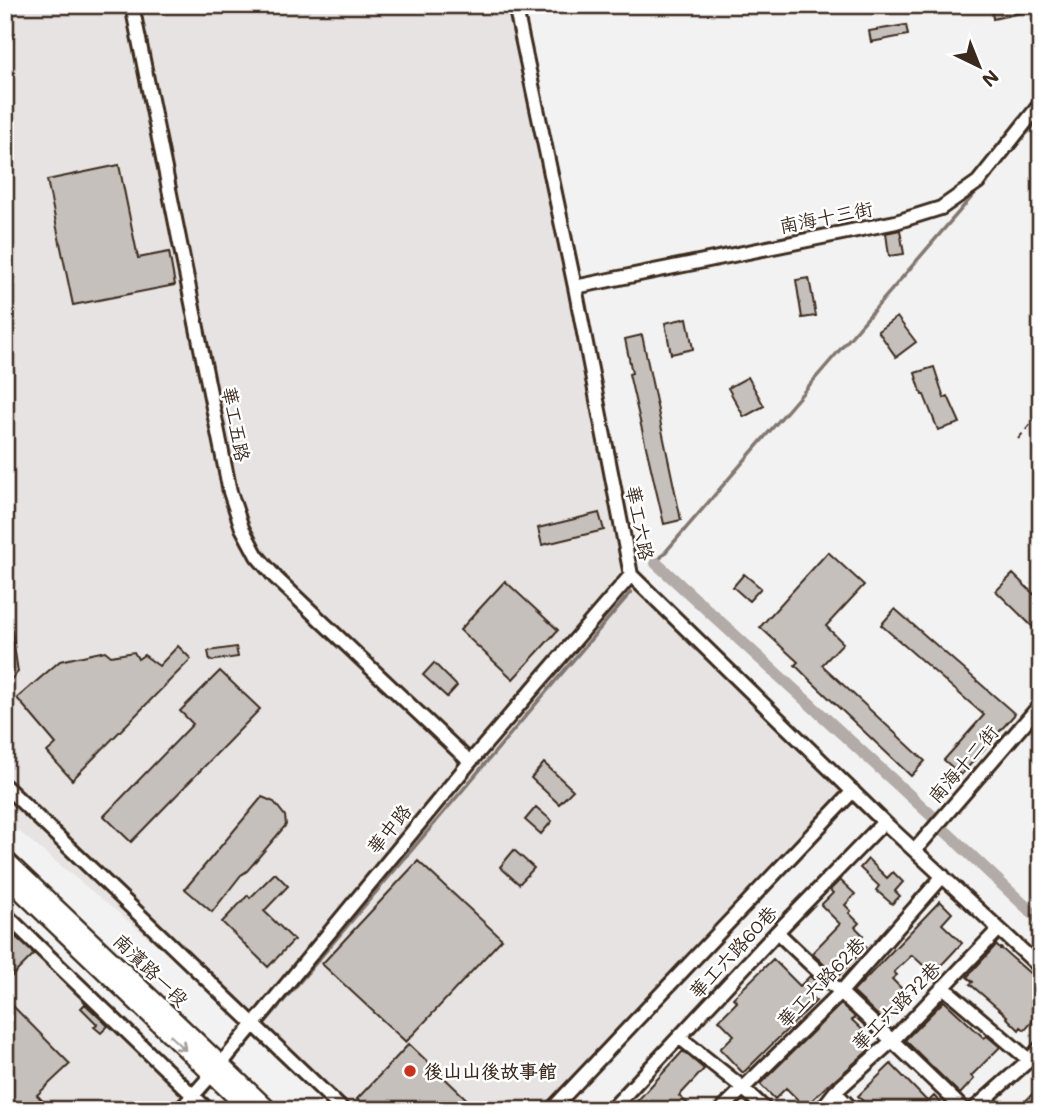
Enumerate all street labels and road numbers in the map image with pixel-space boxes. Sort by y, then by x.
street label: 南海十三街 [777,195,875,238]
street label: 華工五路 [217,384,256,464]
street label: 華工六路 [621,483,660,563]
street label: 南海十二街 [922,720,1003,808]
street label: 華中路 [361,799,416,859]
street label: 華工六路60巷 [683,900,782,1003]
street label: 南濱路一段 [108,928,194,1012]
street label: 華工六路62巷 [771,931,870,1032]
street label: 華工六路72巷 [846,956,946,1056]

